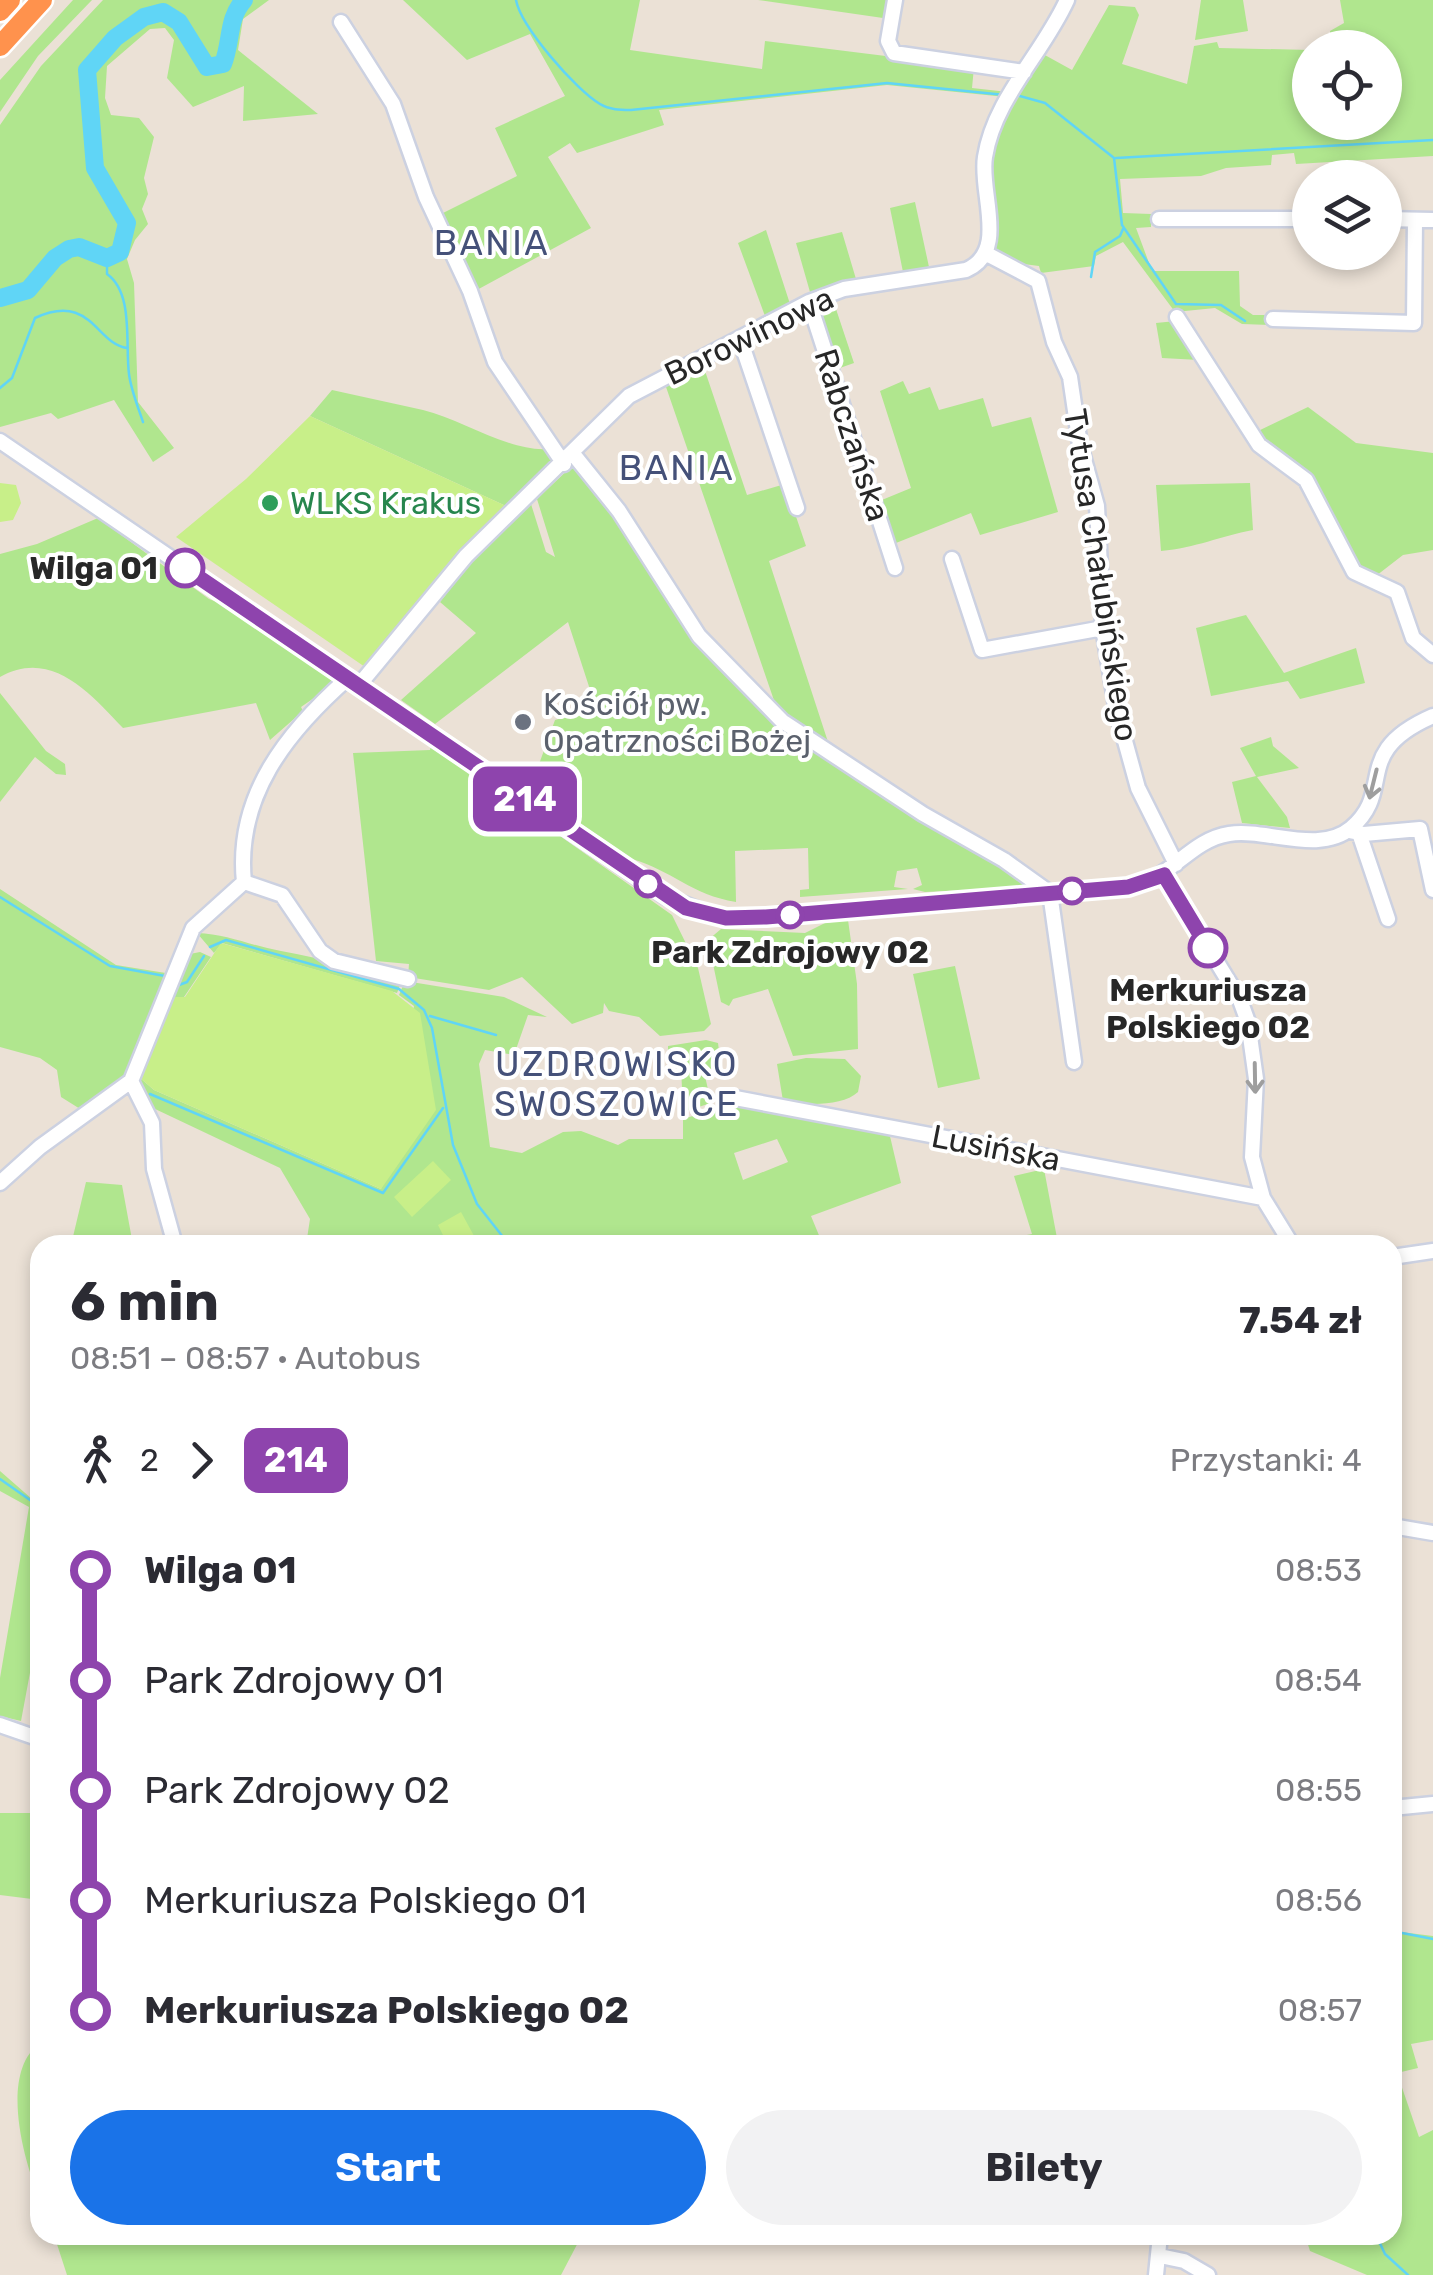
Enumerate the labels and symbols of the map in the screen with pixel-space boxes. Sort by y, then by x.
district label: BANIA [434,222,550,264]
street label: Borowinowa [658,279,840,393]
street label: Rabczańska [806,344,898,526]
street label: Tytusa Chałubińskiego [1056,406,1146,744]
district label: BANIA [619,447,735,489]
place label: WLKS Krakus [290,484,481,522]
marker: WLKS Krakus [259,492,281,514]
place label: Wilga 01 [29,549,158,587]
marker: Wilga 01 [166,549,204,587]
place label: Kościół pw. Opatrzności Bożej [543,685,811,760]
marker: Kościół pw. Opatrzności Bożej [512,711,534,733]
line badge: 214 [468,766,582,832]
one-way arrow [1363,767,1381,799]
unlabelled marker [635,871,661,897]
unlabelled marker [1059,878,1085,904]
marker: Park Zdrojowy 02 [777,902,803,928]
marker: Merkuriusza Polskiego 02 [1189,929,1227,967]
place label: Park Zdrojowy 02 [651,933,929,971]
place label: Merkuriusza Polskiego 02 [1106,971,1310,1046]
district label: UZDROWISKO SWOSZOWICE [494,1043,740,1125]
one-way arrow [1246,1062,1264,1094]
street label: Lusińska [928,1117,1064,1179]

